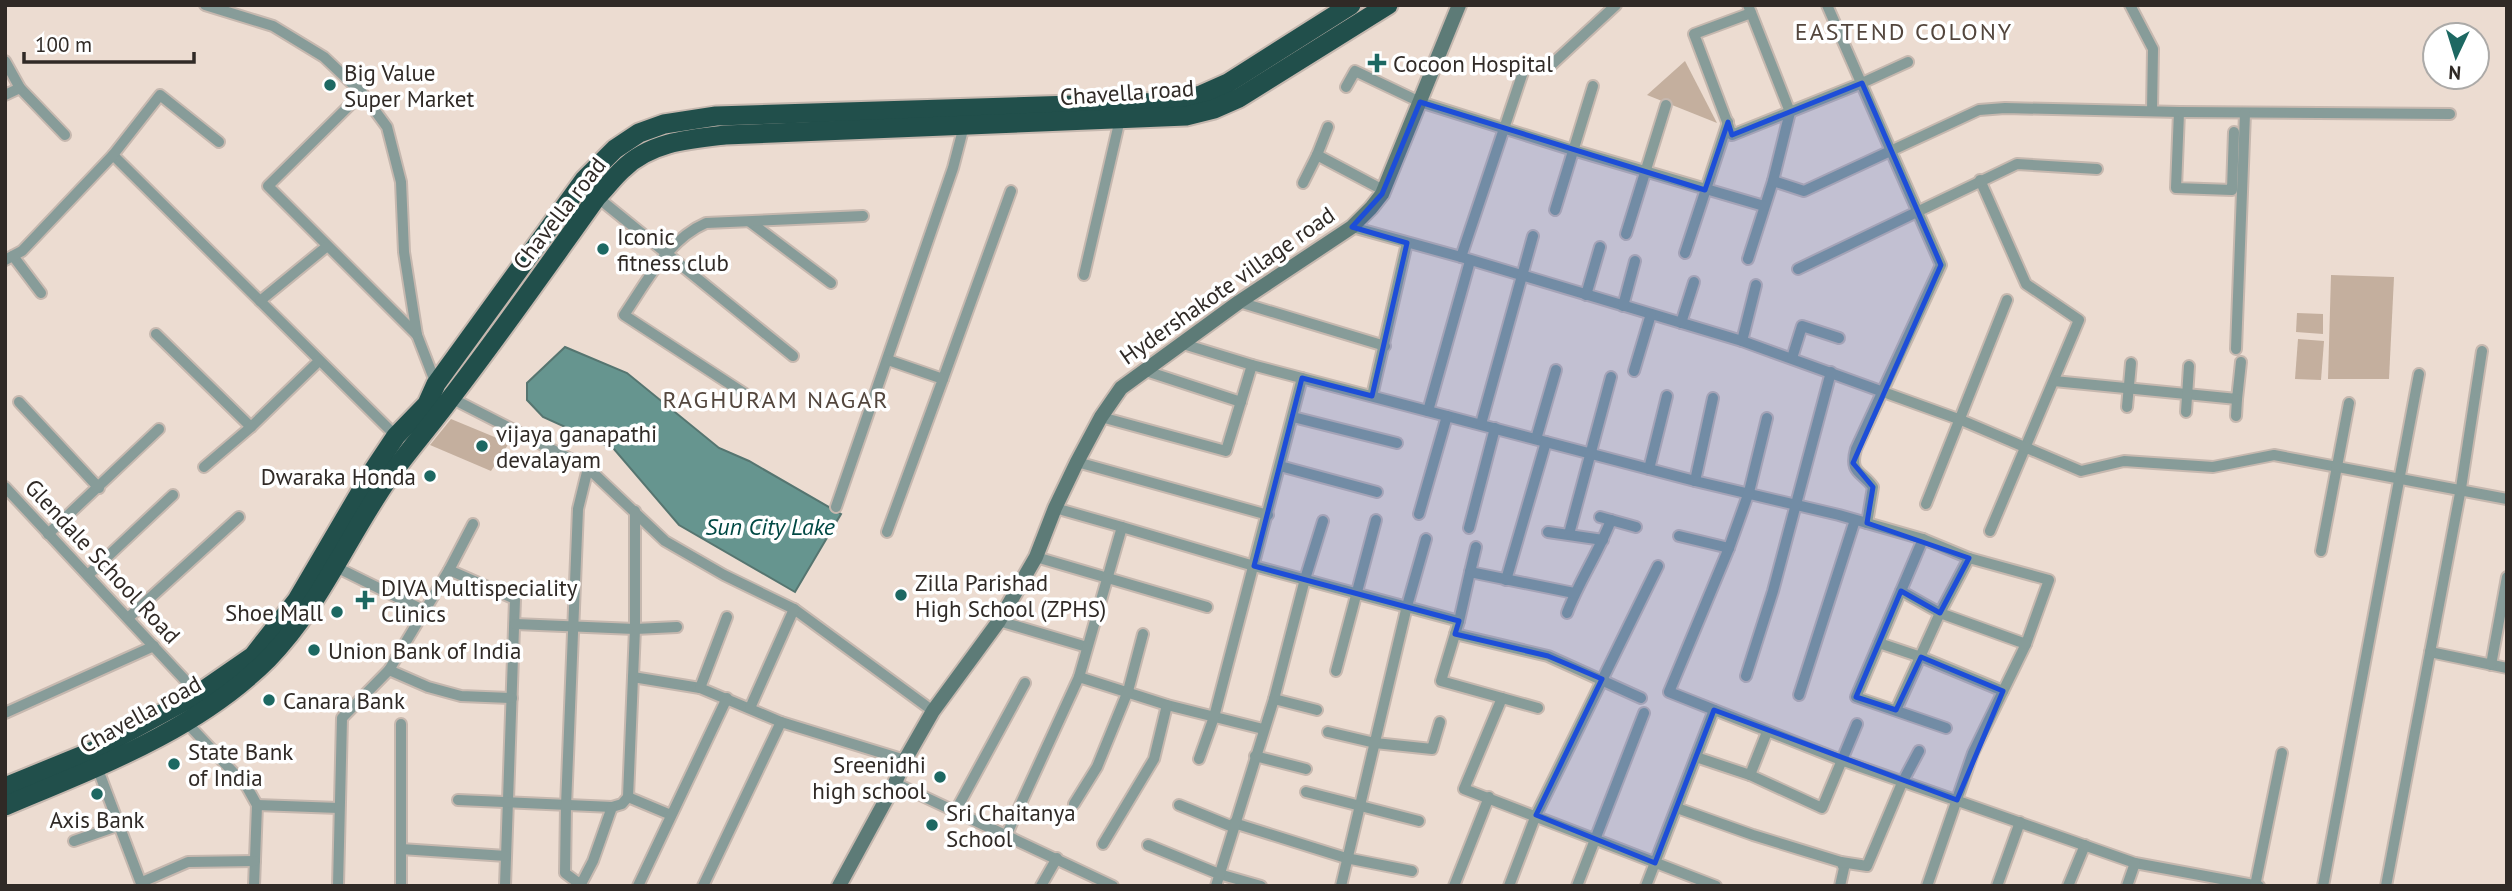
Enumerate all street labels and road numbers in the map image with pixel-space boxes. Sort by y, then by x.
street label: Chavella road [1059,73,1195,111]
street label: Chavella road [506,151,612,275]
street label: Hydershakote village road [1114,200,1340,370]
street label: Glendale School Road [19,473,187,649]
street label: Chavella road [74,669,206,759]

